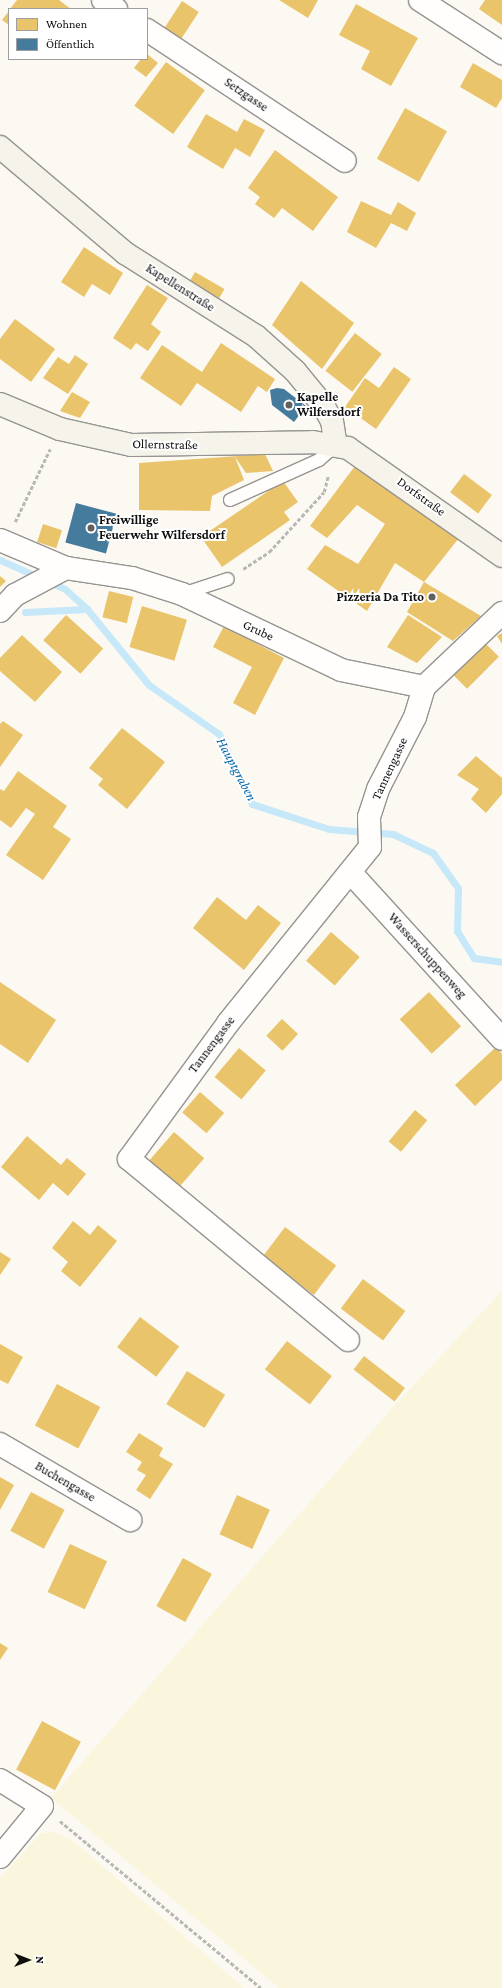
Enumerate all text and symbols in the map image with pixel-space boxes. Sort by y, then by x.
legend [8,8,148,60]
text: Wohnen [46,17,87,31]
text: Öffentlich [46,37,94,51]
street label: Setzgasse [221,75,271,115]
street label: Kapellenstraße [143,261,217,315]
place label: Kapelle Wilfersdorf [297,390,360,421]
marker: Kapelle Wilfersdorf [284,400,294,410]
street label: Ollernstraße [132,437,198,453]
street label: Dorfstraße [394,474,448,520]
place label: Freiwillige Feuerwehr Wilfersdorf [99,513,225,544]
marker: Freiwillige Feuerwehr Wilfersdorf [86,523,96,533]
place label: Pizzeria Da Tito [337,589,424,605]
marker: Pizzeria Da Tito [427,592,437,602]
street label: Grube [240,617,276,645]
water label: Hauptgraben [213,734,261,804]
street label: Tannengasse [369,735,411,803]
street label: Wasserschuppenweg [384,910,470,1002]
street label: Tannengasse [185,1013,239,1077]
street label: Buchengasse [32,1458,98,1506]
north arrow [8,1940,48,1980]
text: N [34,1956,46,1964]

